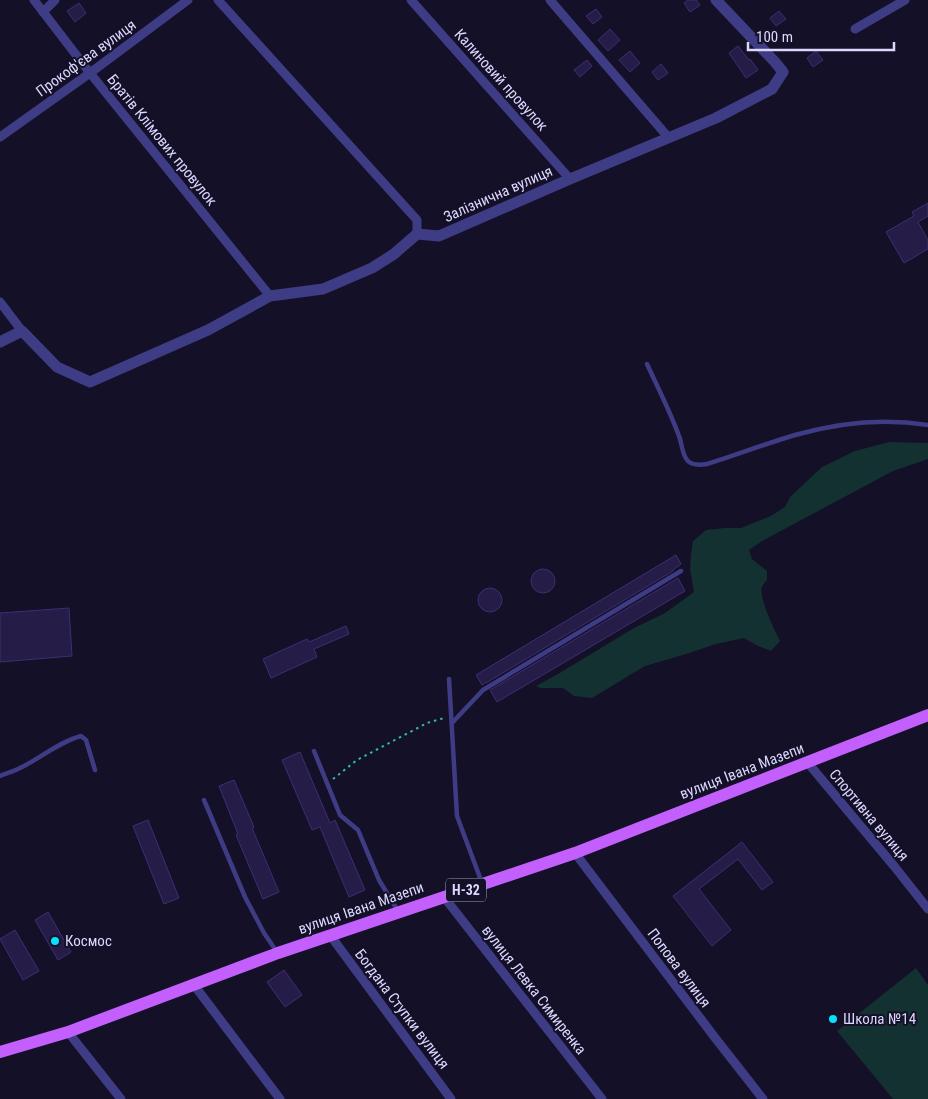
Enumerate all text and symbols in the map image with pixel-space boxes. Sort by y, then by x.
street label: Прокоф'єва вулиця [32,16,140,100]
scale bar [748,20,894,52]
street label: Калиновий провулок [451,25,551,135]
text: 100 m [756,28,793,46]
street label: Братів Клімових провулок [103,71,221,209]
street label: Залізнична вулиця [441,162,555,226]
street label: вулиця Івана Мазепи [677,739,807,803]
street label: Спортивна вулиця [825,765,913,865]
street label: вулиця Івана Мазепи [296,878,426,938]
road number: Н-32 [446,878,486,902]
street label: вулиця Левка Симиренка [478,922,590,1058]
street label: Попова вулиця [643,925,715,1011]
place label: Космос [65,932,112,950]
marker: Космос [49,935,61,947]
street label: Богдана Ступки вулиця [351,945,453,1073]
place label: Школа №14 [843,1010,916,1028]
marker: Школа №14 [827,1013,839,1025]

